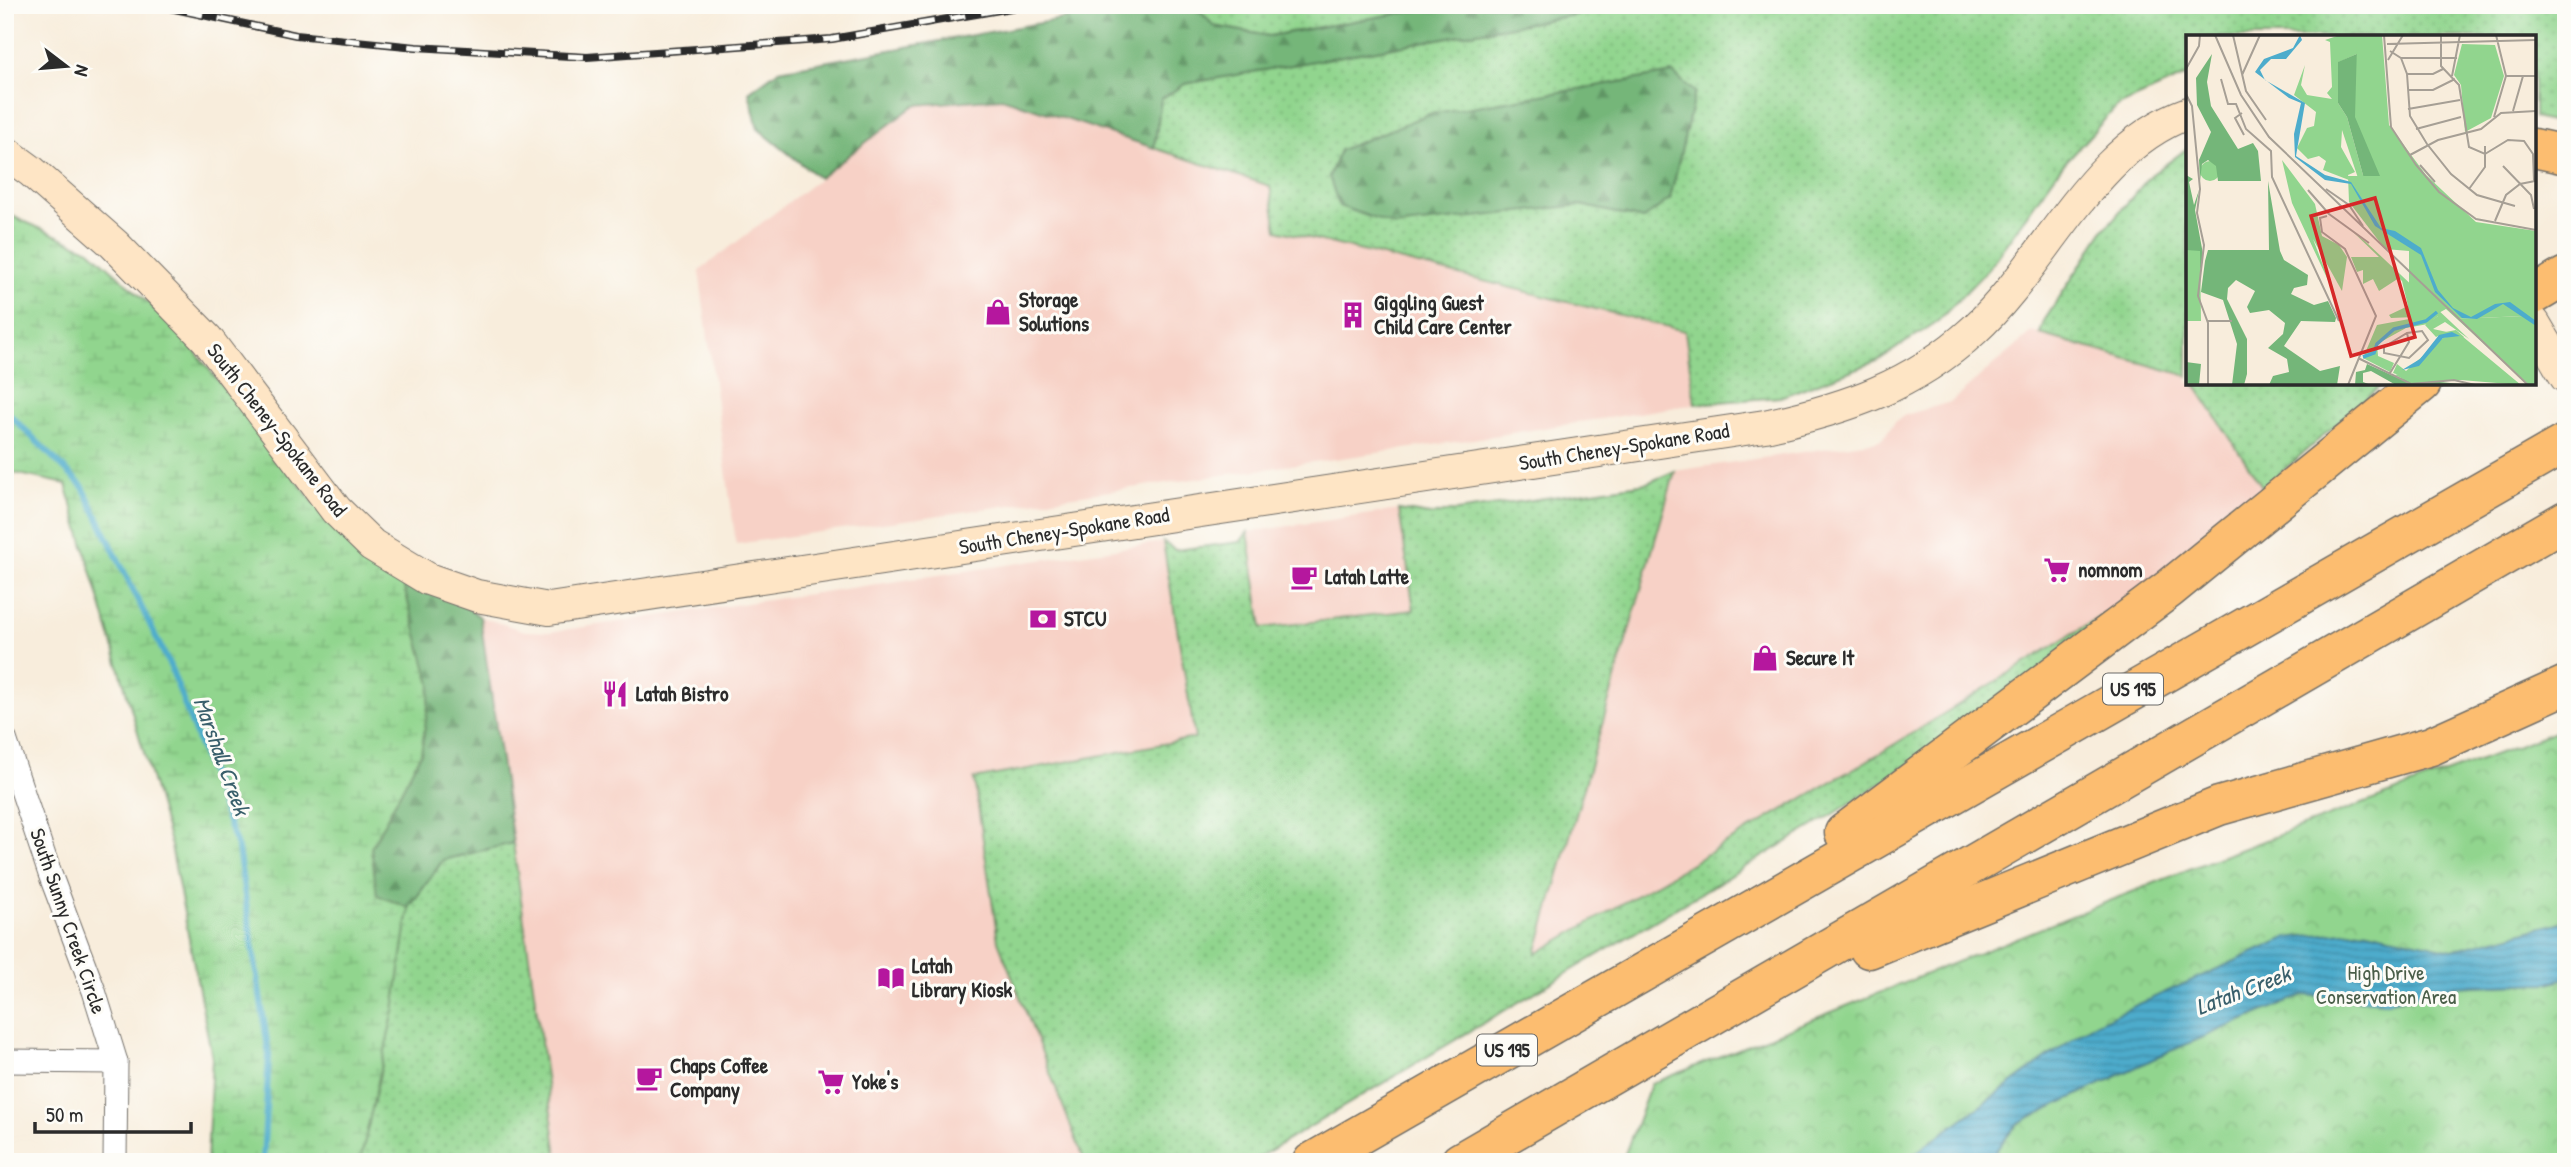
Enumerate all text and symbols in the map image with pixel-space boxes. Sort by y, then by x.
north arrow [32,32,102,102]
inset map [2186,35,2536,385]
text: N [68,62,96,79]
place label: Storage Solutions [1019,285,1089,338]
place label: Giggling Guest Child Care Center [1374,288,1513,341]
shop icon: Storage Solutions [983,297,1013,327]
building icon: Giggling Guest Child Care Center [1338,300,1368,330]
street label: South Cheney-Spokane Road [201,337,354,522]
street label: South Cheney-Spokane Road [1517,416,1731,477]
street label: South Cheney-Spokane Road [957,500,1171,561]
supermarket icon: nomnom [2042,555,2072,585]
place label: nomnom [2078,555,2142,584]
cafe icon: Latah Latte [1289,562,1319,592]
place label: Latah Latte [1325,562,1410,591]
bank icon: STCU [1028,604,1058,634]
place label: STCU [1064,604,1107,633]
shop icon: Secure It [1750,643,1780,673]
place label: Secure It [1786,643,1855,672]
road number: US 195 [2103,674,2163,704]
restaurant icon: Latah Bistro [600,679,630,709]
place label: Latah Bistro [636,679,729,708]
water label: Marshall Creek [187,692,259,822]
street label: South Sunny Creek Circle [23,824,114,1017]
place label: Latah Library Kiosk [912,951,1013,1005]
water label: Latah Creek [2191,956,2297,1022]
park label: High Drive Conservation Area [2316,958,2456,1011]
library icon: Latah Library Kiosk [876,963,906,993]
road number: US 195 [1477,1034,1537,1066]
place label: Chaps Coffee Company [670,1051,769,1105]
cafe icon: Chaps Coffee Company [634,1063,664,1093]
supermarket icon: Yoke's [816,1067,846,1097]
place label: Yoke's [852,1067,898,1096]
scale bar [35,1090,191,1134]
text: 50 m [46,1100,83,1129]

